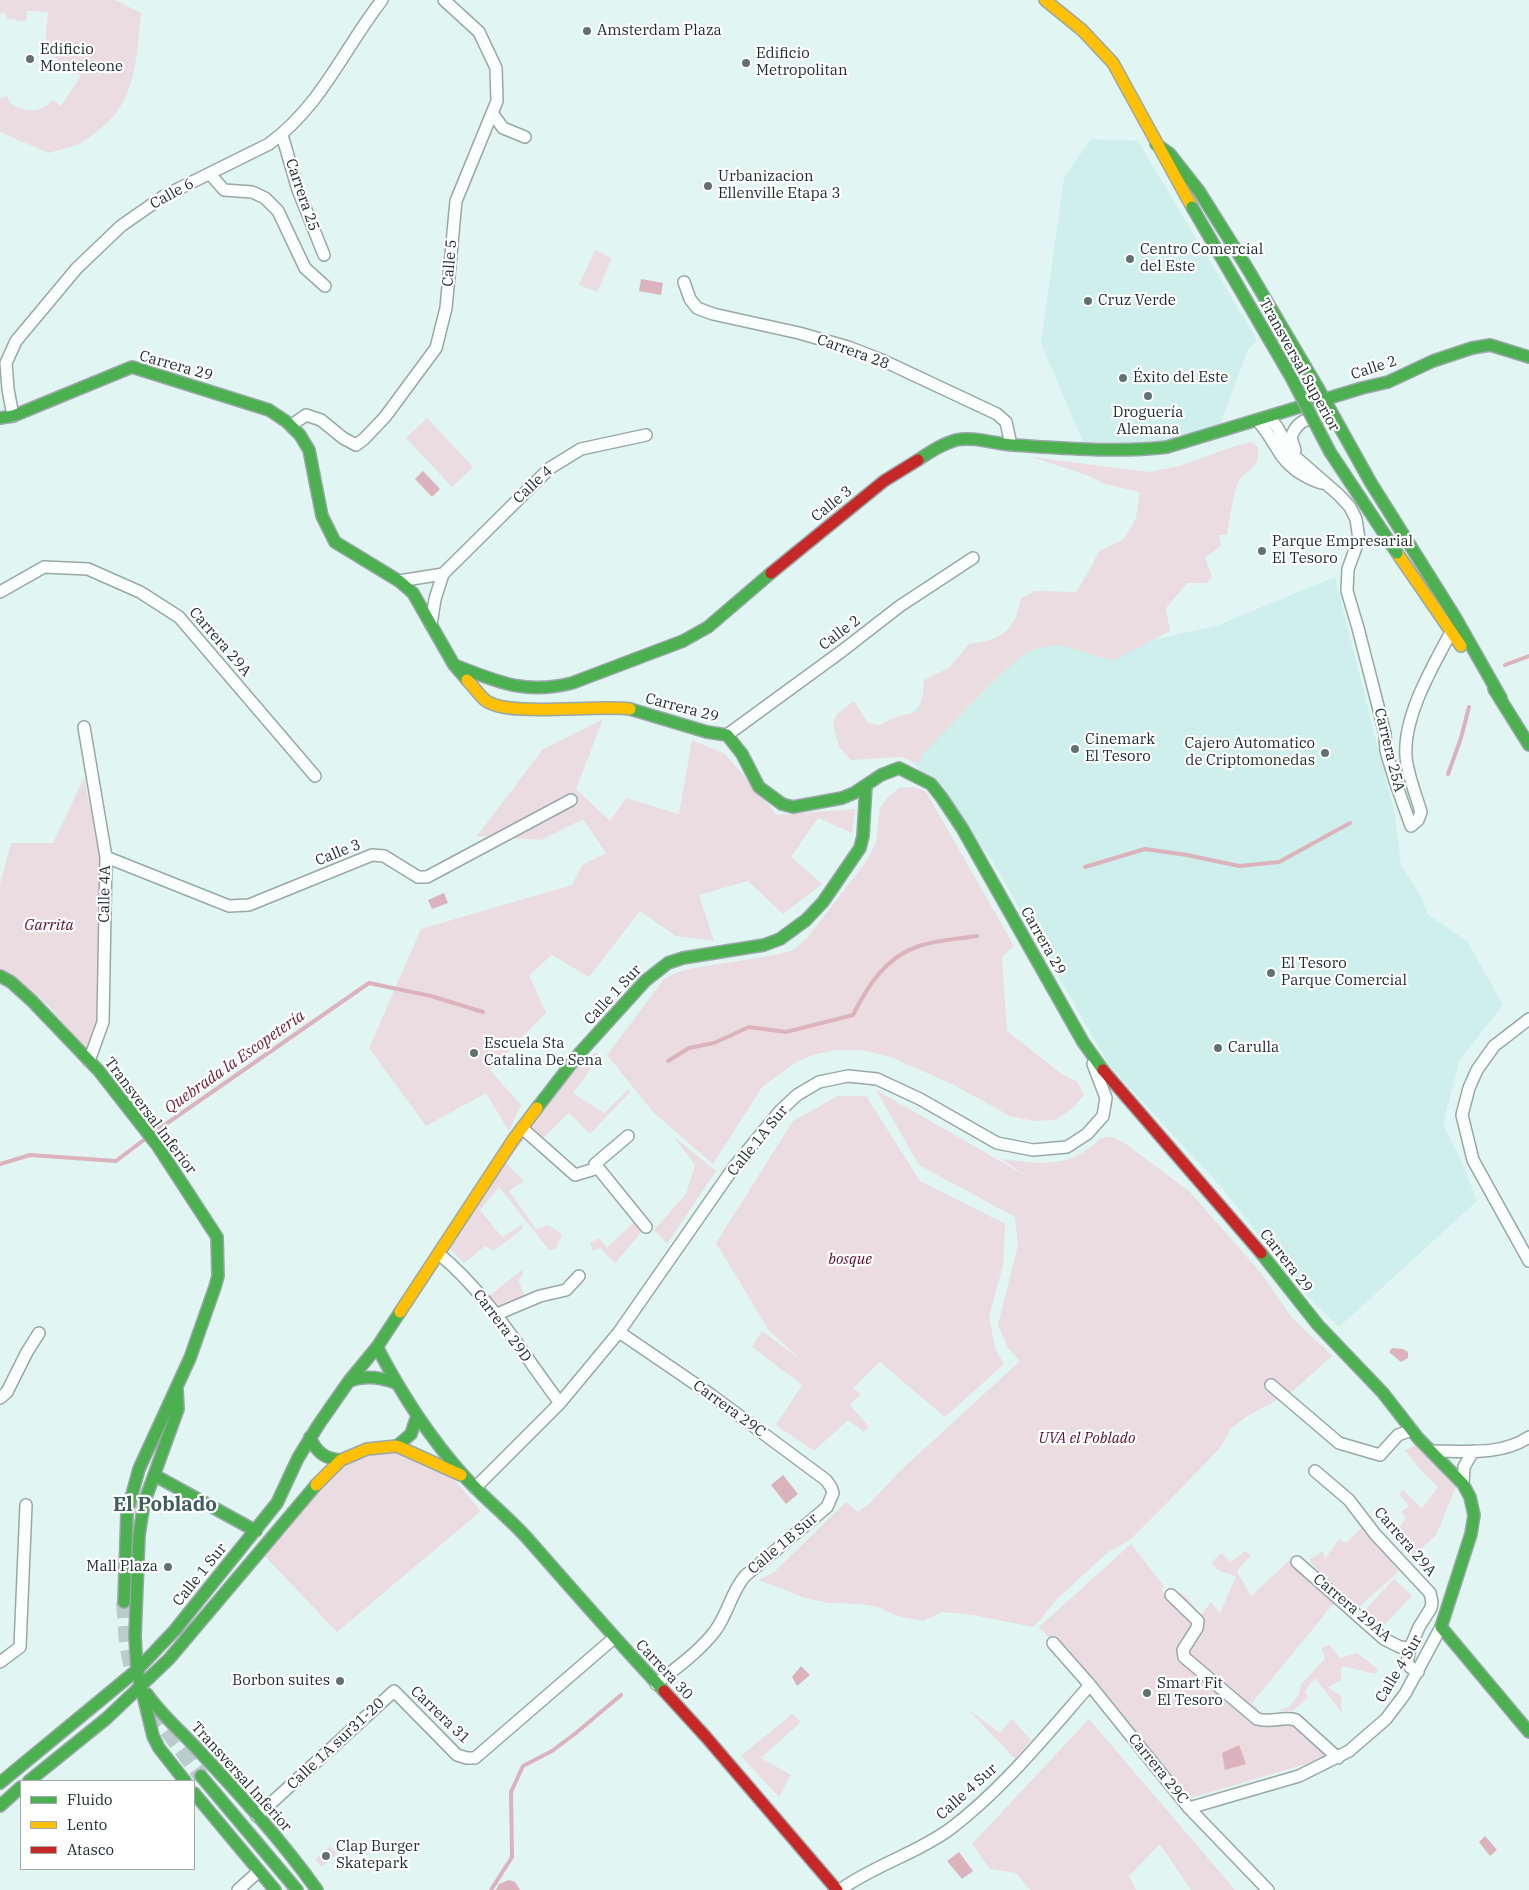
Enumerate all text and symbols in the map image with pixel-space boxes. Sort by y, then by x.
place label: Amsterdam Plaza [597,22,722,40]
marker: Amsterdam Plaza [581,25,593,37]
place label: Edificio Monteleone [40,41,123,76]
place label: Edificio Metropolitan [756,45,848,80]
marker: Edificio Monteleone [24,53,36,65]
marker: Edificio Metropolitan [740,57,752,69]
street label: Carrera 25 [281,156,323,234]
place label: Urbanizacion Ellenville Etapa 3 [718,168,840,203]
street label: Calle 6 [147,175,197,213]
marker: Urbanizacion Ellenville Etapa 3 [702,180,714,192]
street label: Calle 5 [439,239,461,287]
place label: Centro Comercial del Este [1140,241,1263,276]
marker: Centro Comercial del Este [1124,253,1136,265]
place label: Cruz Verde [1098,292,1176,310]
marker: Cruz Verde [1082,295,1094,307]
street label: Transversal Superior [1255,295,1343,435]
street label: Carrera 28 [814,331,892,373]
street label: Carrera 29 [137,347,215,385]
street label: Calle 2 [1349,352,1399,384]
place label: Éxito del Este [1133,369,1228,387]
marker: Éxito del Este [1117,372,1129,384]
marker: Droguería Alemana [1142,390,1154,402]
place label: Droguería Alemana [1113,404,1183,439]
street label: Calle 4 [510,462,556,508]
street label: Calle 3 [808,482,856,526]
place label: Parque Empresarial El Tesoro [1272,533,1413,568]
marker: Parque Empresarial El Tesoro [1256,545,1268,557]
street label: Carrera 29A [185,604,255,680]
street label: Calle 2 [816,612,864,654]
street label: Carrera 29 [643,690,721,726]
street label: Carrera 25A [1370,706,1408,794]
place label: Cinemark El Tesoro [1085,731,1155,766]
place label: Cajero Automatico de Criptomonedas [1185,735,1315,770]
marker: Cinemark El Tesoro [1069,743,1081,755]
marker: Cajero Automatico de Criptomonedas [1319,747,1331,759]
street label: Calle 3 [313,836,363,870]
street label: Calle 4A [95,865,115,923]
street label: Carrera 29 [1016,904,1070,978]
park label: Garrita [24,917,74,935]
place label: El Tesoro Parque Comercial [1281,955,1407,990]
street label: Calle 1 Sur [581,961,645,1029]
marker: El Tesoro Parque Comercial [1265,967,1277,979]
water label: Quebrada la Escopetería [161,1006,309,1118]
place label: Escuela Sta Catalina De Sena [484,1035,602,1070]
place label: Carulla [1228,1039,1279,1057]
marker: Carulla [1212,1042,1224,1054]
marker: Escuela Sta Catalina De Sena [468,1047,480,1059]
street label: Transversal Inferior [100,1054,200,1178]
street label: Calle 1A Sur [724,1102,792,1180]
street label: Carrera 29 [1256,1226,1316,1296]
park label: bosque [828,1251,872,1269]
street label: Carrera 29D [469,1286,535,1366]
street label: Carrera 29C [689,1377,769,1441]
park label: UVA el Poblado [1039,1430,1135,1448]
district label: El Poblado [113,1493,217,1517]
street label: Carrera 29A [1370,1504,1440,1580]
street label: Calle 1B Sur [744,1510,822,1578]
street label: Calle 1 Sur [169,1540,231,1610]
place label: Mall Plaza [86,1558,158,1576]
marker: Mall Plaza [162,1561,174,1573]
street label: Carrera 29AA [1309,1570,1395,1646]
street label: Calle 4 Sur [1372,1632,1426,1706]
street label: Carrera 30 [632,1636,696,1704]
place label: Borbon suites [232,1672,330,1690]
marker: Borbon suites [334,1675,346,1687]
place label: Smart Fit El Tesoro [1157,1675,1223,1710]
street label: Carrera 31 [407,1682,473,1748]
marker: Smart Fit El Tesoro [1141,1687,1153,1699]
street label: Calle 1A sur31-20 [284,1694,388,1794]
street label: Transversal Inferior [187,1718,295,1836]
street label: Carrera 29C [1124,1730,1192,1808]
street label: Calle 4 Sur [933,1760,1001,1824]
legend [20,1780,195,1870]
text: Fluido [67,1790,112,1809]
text: Lento [67,1815,107,1834]
place label: Clap Burger Skatepark [336,1838,420,1873]
text: Atasco [67,1840,114,1859]
marker: Clap Burger Skatepark [320,1850,332,1862]

